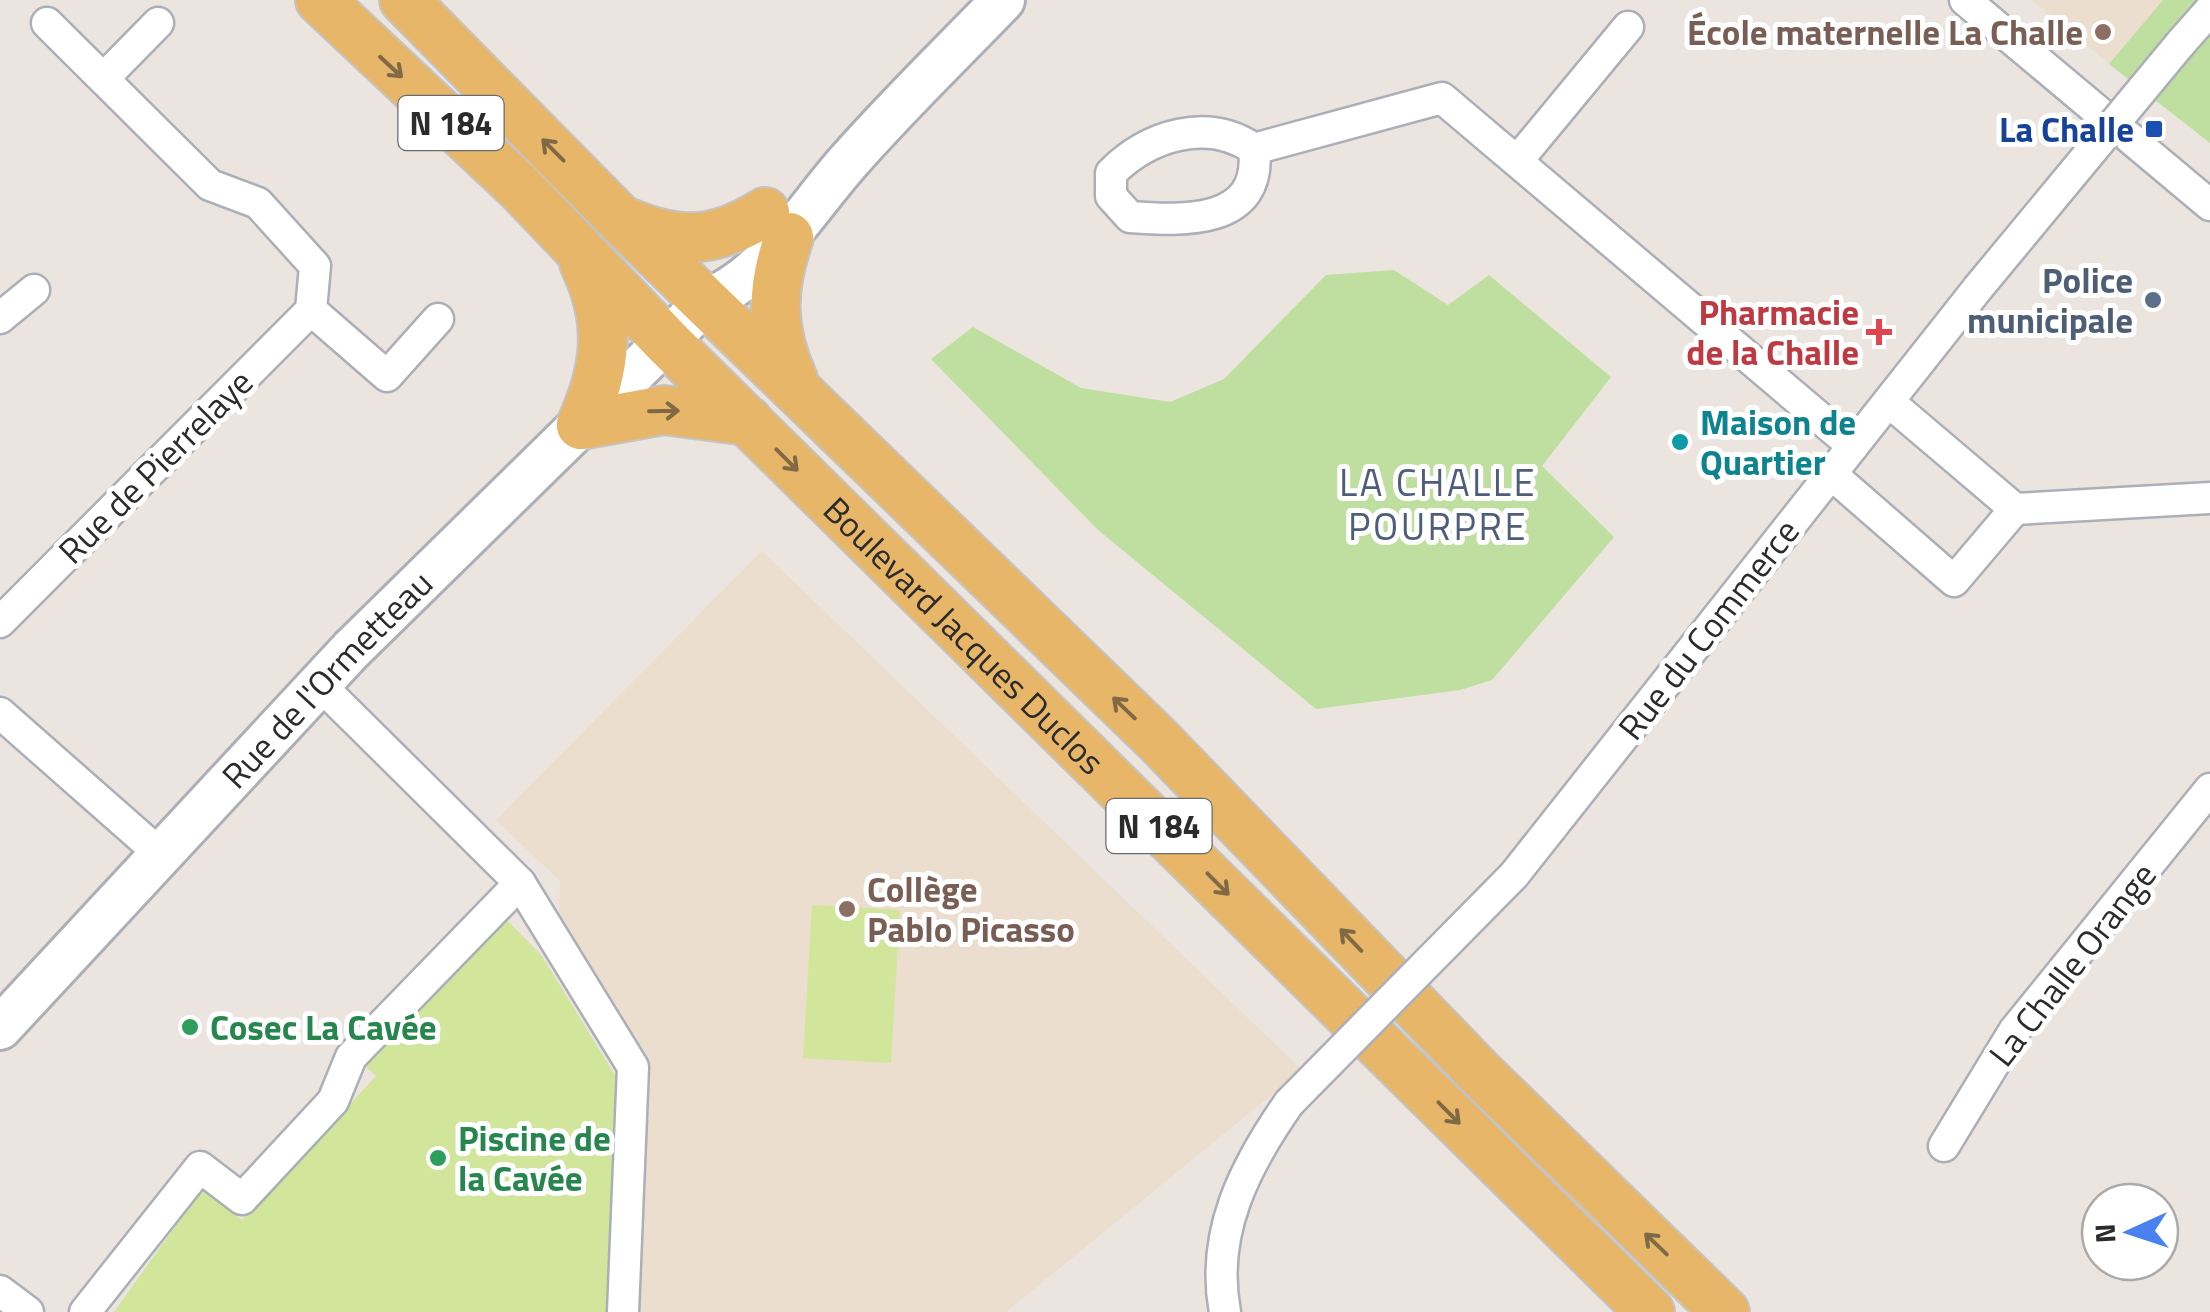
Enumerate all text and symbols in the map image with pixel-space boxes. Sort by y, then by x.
place label: École maternelle La Challe [1687,5,2083,59]
marker: École maternelle La Challe [2092,21,2114,43]
one-way arrow [378,55,403,78]
road number: N 184 [398,96,504,150]
place label: La Challe [1999,102,2134,156]
marker: La Challe [2143,118,2165,140]
one-way arrow [541,139,565,163]
place label: Police municipale [1967,253,2133,347]
place label: Pharmacie de la Challe [1686,285,1859,379]
marker: Police municipale [2142,289,2164,311]
marker: Pharmacie de la Challe [1868,321,1890,343]
street label: Rue de Pierrelaye [45,356,265,576]
place label: Maison de Quartier [1700,395,1856,489]
one-way arrow [647,402,679,421]
marker: Maison de Quartier [1669,431,1691,453]
one-way arrow [775,447,799,471]
district label: LA CHALLE POURPRE [1339,453,1537,555]
street label: Boulevard Jacques Duclos [811,484,1117,787]
street label: Rue du Commerce [1604,507,1812,751]
street label: Rue de l'Ormetteau [208,557,445,801]
one-way arrow [1113,696,1137,720]
road number: N 184 [1106,799,1212,853]
street label: La Challe Orange [1975,850,2169,1078]
place label: Collège Pablo Picasso [867,862,1075,956]
one-way arrow [1205,872,1229,896]
marker: Collège Pablo Picasso [836,898,858,920]
one-way arrow [1339,929,1363,953]
place label: Cosec La Cavée [210,1000,437,1054]
marker: Cosec La Cavée [179,1016,201,1038]
one-way arrow [1436,1101,1460,1125]
place label: Piscine de la Cavée [458,1111,611,1205]
marker: Piscine de la Cavée [427,1147,449,1169]
north arrow [2080,1182,2180,1282]
text: N [2083,1223,2127,1244]
one-way arrow [1644,1232,1668,1256]

